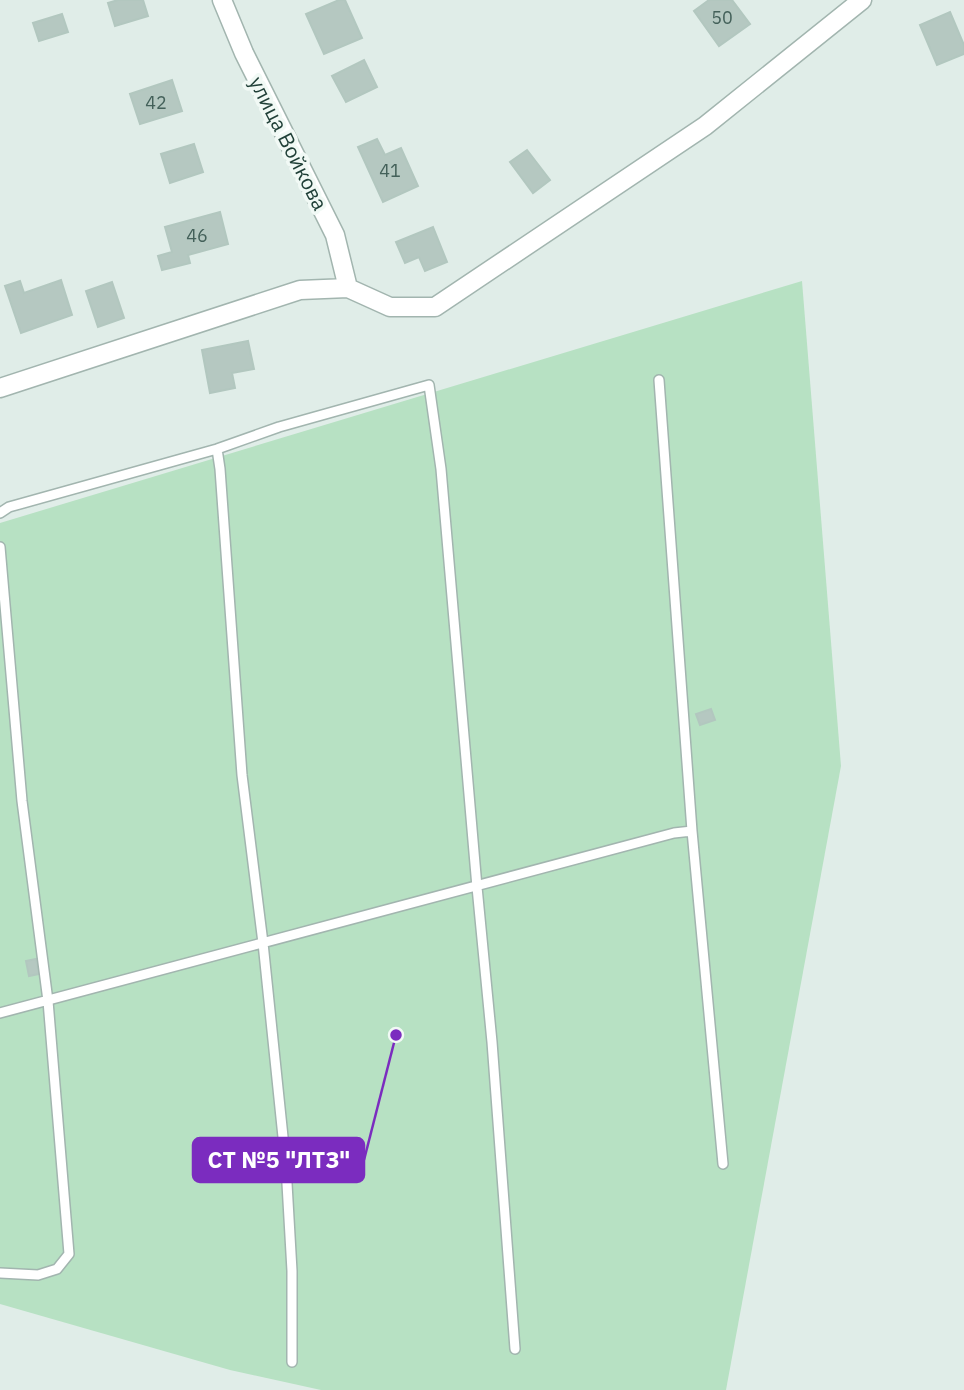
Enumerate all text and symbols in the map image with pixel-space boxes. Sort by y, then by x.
house number: 50 [711,6,733,29]
street label: улица Войкова [243,71,335,215]
house number: 42 [145,91,167,114]
house number: 41 [379,159,401,182]
house number: 46 [186,224,208,247]
callout: СТ №5 "ЛТЗ" [193,1138,364,1182]
text: СТ №5 "ЛТЗ" [208,1144,350,1174]

